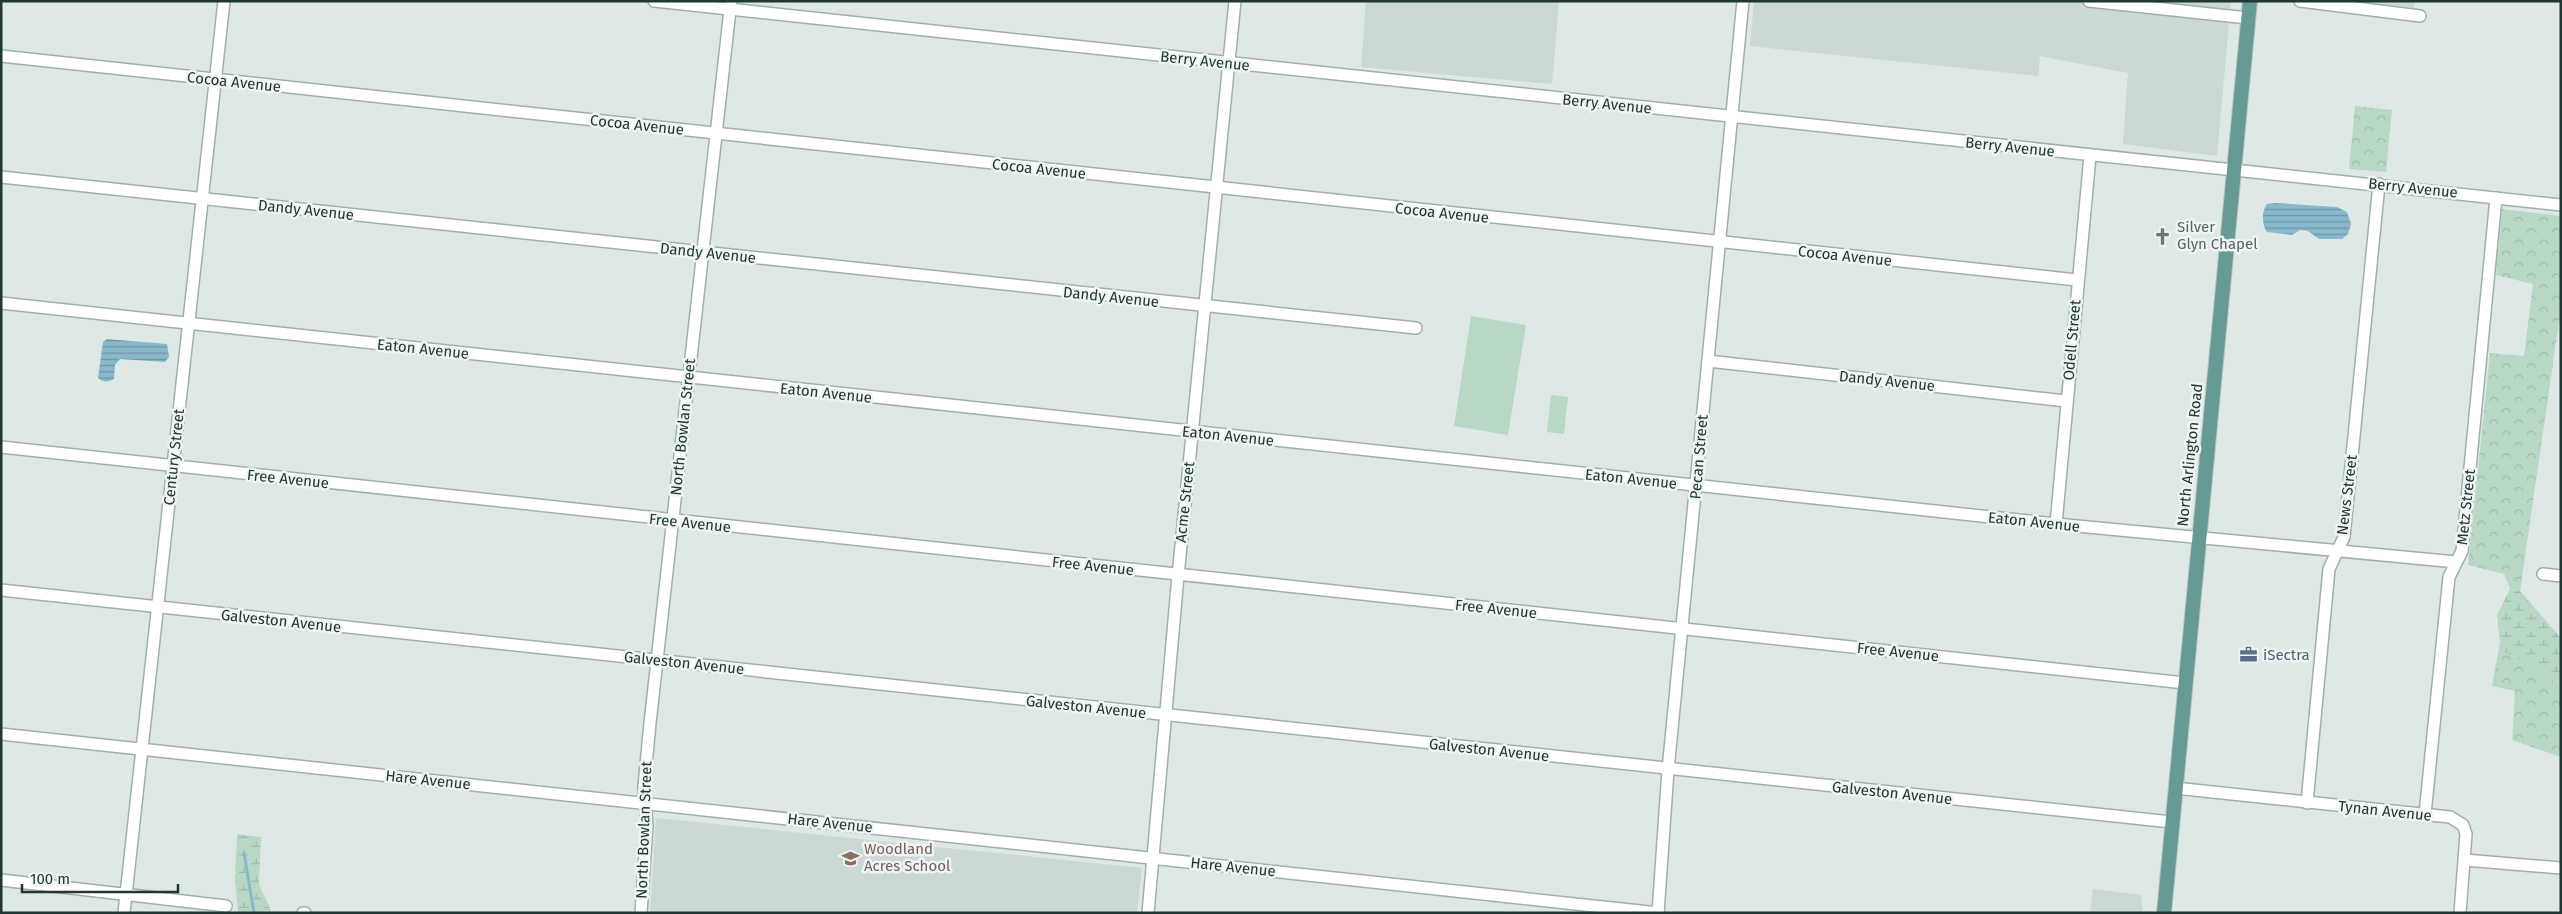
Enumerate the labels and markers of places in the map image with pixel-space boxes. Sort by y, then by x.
place label: Silver Glyn Chapel [2177,218,2258,253]
church icon: Silver Glyn Chapel [2153,226,2173,246]
office icon: iSectra [2239,645,2259,665]
place label: iSectra [2263,646,2310,664]
place label: Woodland Acres School [864,840,951,875]
school or university icon: Woodland Acres School [840,848,860,868]

